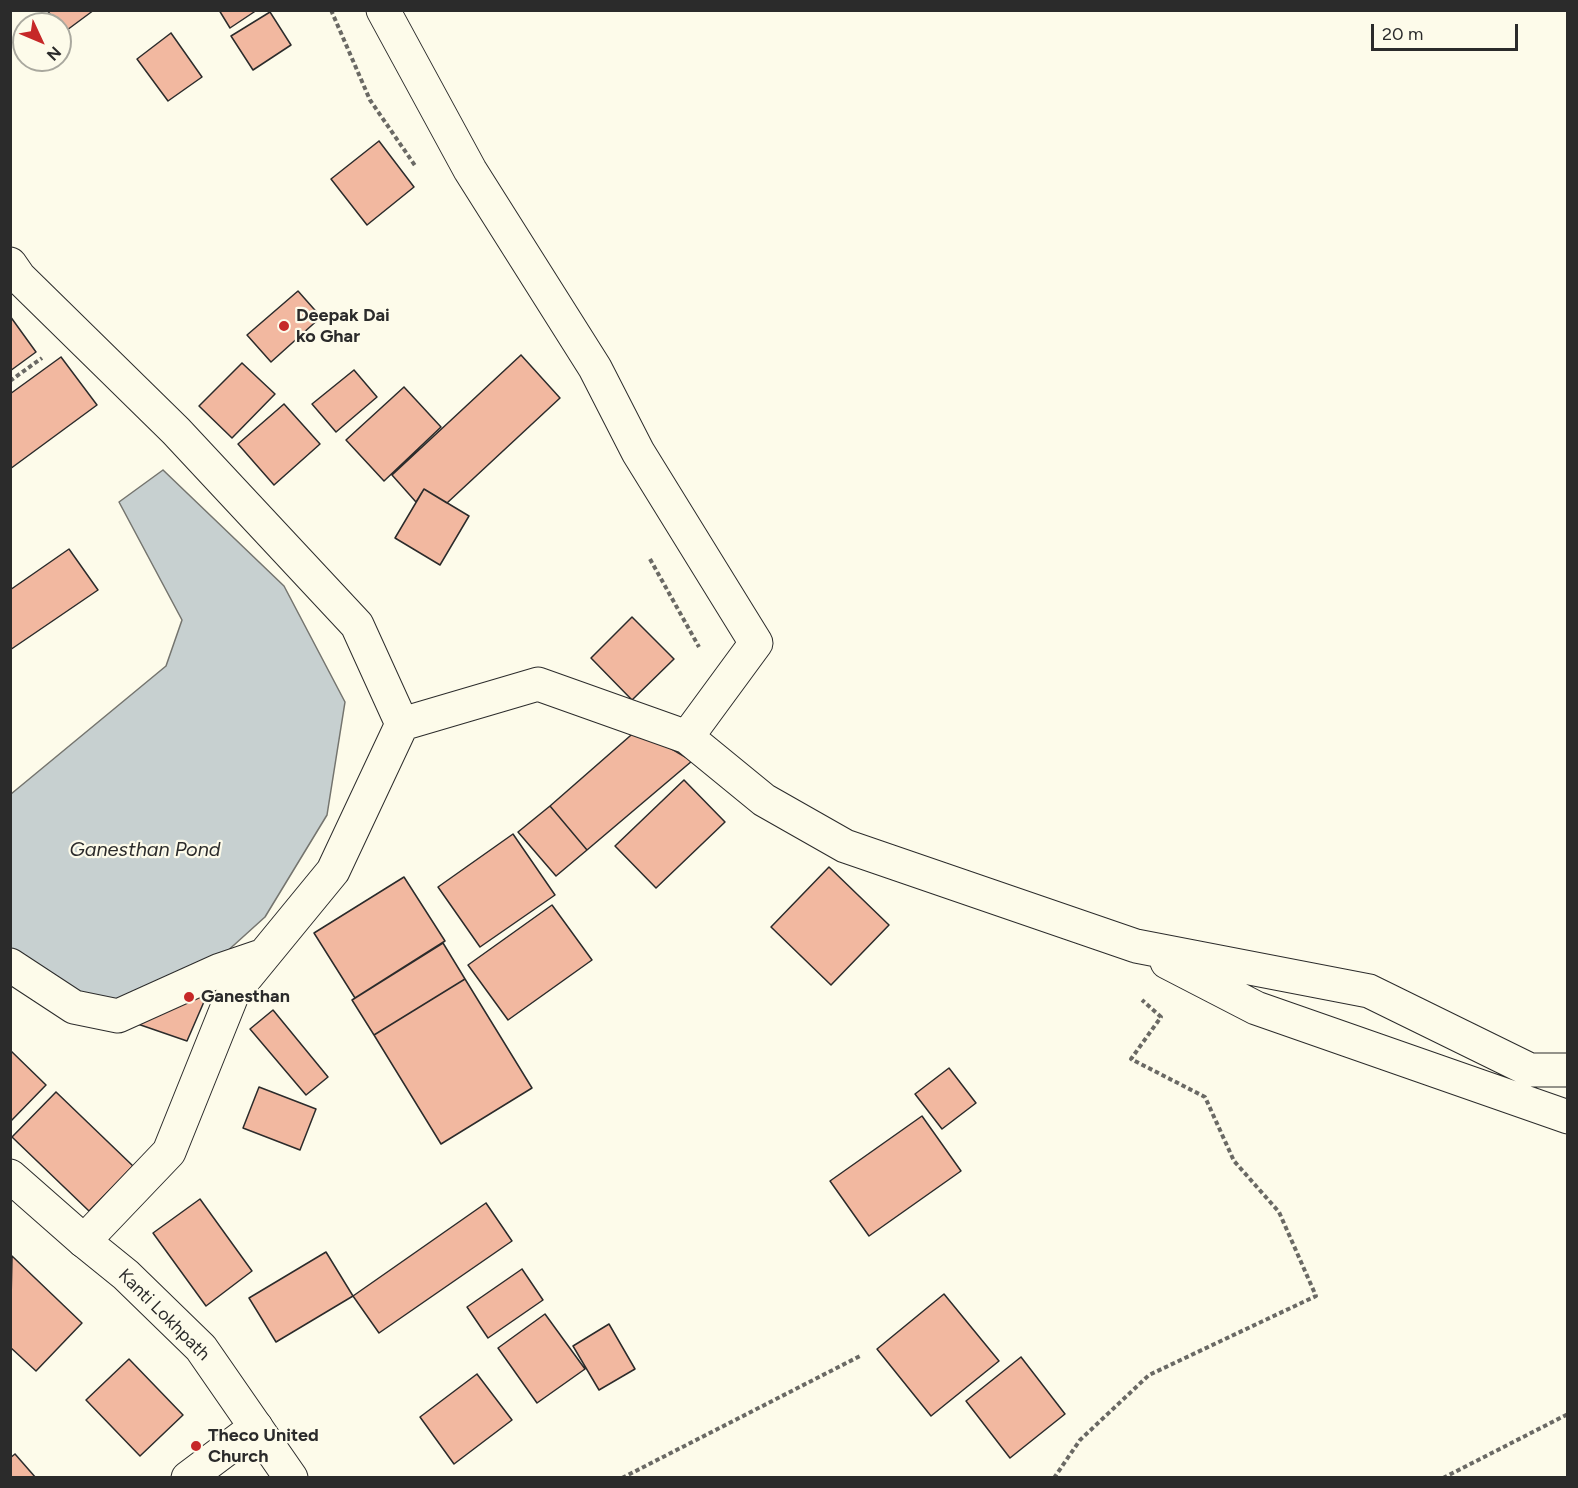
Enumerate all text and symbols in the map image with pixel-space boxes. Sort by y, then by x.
north arrow [12,12,72,72]
scale bar [1374,12,1521,50]
text: 20 m [1382,23,1423,45]
text: N [43,42,65,65]
place label: Deepak Dai ko Ghar [296,305,390,348]
marker: Deepak Dai ko Ghar [277,319,291,333]
water label: Ganesthan Pond [69,838,221,862]
place label: Ganesthan [201,986,290,1008]
marker: Ganesthan [182,990,196,1004]
street label: Kanti Lokhpath [114,1265,214,1365]
place label: Theco United Church [208,1425,319,1468]
marker: Theco United Church [189,1439,203,1453]

